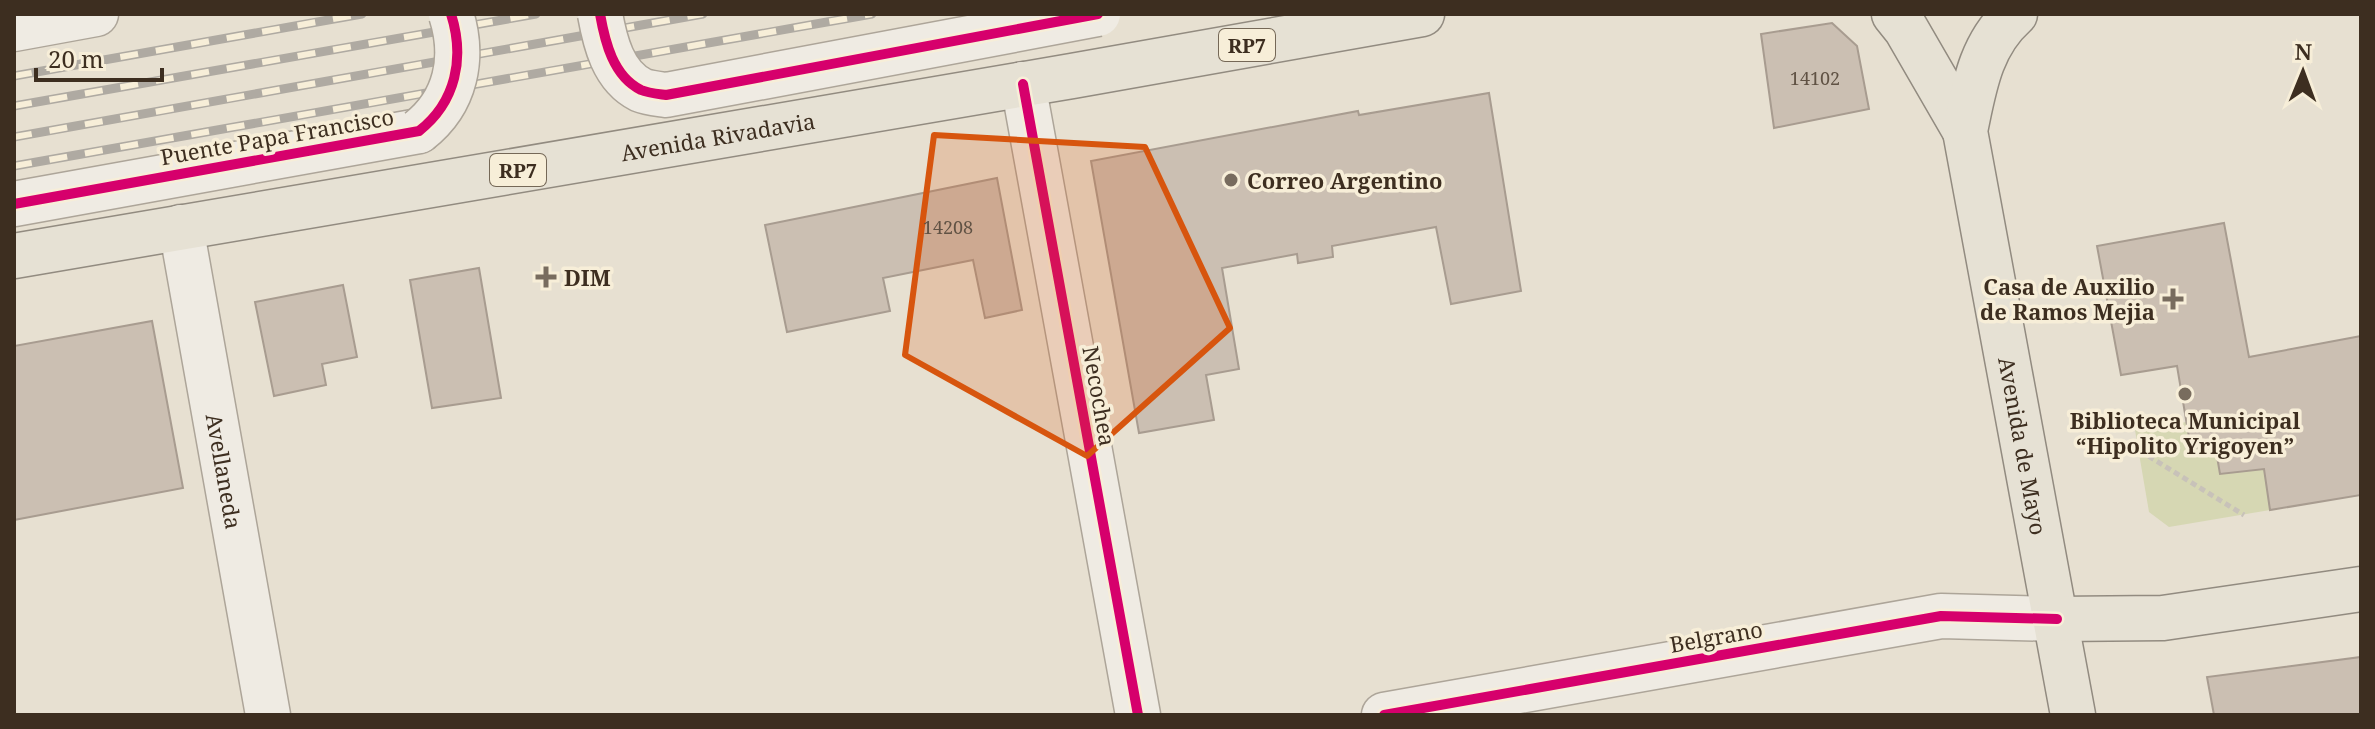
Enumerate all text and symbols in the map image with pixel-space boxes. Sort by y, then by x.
road number: RP7 [1219,29,1275,61]
scale bar [36,32,162,82]
north arrow [2263,32,2343,112]
text: N [2294,36,2312,66]
text: 20 m [48,42,104,75]
house number: 14102 [1790,66,1840,90]
street label: Puente Papa Francisco [158,101,396,171]
street label: Avenida Rivadavia [619,105,817,167]
road number: RP7 [490,154,546,186]
place label: Correo Argentino [1247,165,1443,195]
marker: Correo Argentino [1222,171,1240,189]
house number: 14208 [923,215,973,239]
place label: DIM [564,262,611,292]
marker: DIM [535,266,557,288]
place label: Casa de Auxilio de Ramos Mejia [1980,271,2155,326]
marker: Casa de Auxilio de Ramos Mejia [2162,288,2184,310]
street label: Necochea [1076,344,1124,448]
street label: Avenida de Mayo [1992,354,2054,537]
marker: Biblioteca Municipal “Hipolito Yrigoyen” [2176,385,2194,403]
place label: Biblioteca Municipal “Hipolito Yrigoyen” [2070,405,2300,460]
street label: Avellaneda [200,411,250,531]
street label: Belgrano [1667,613,1765,659]

